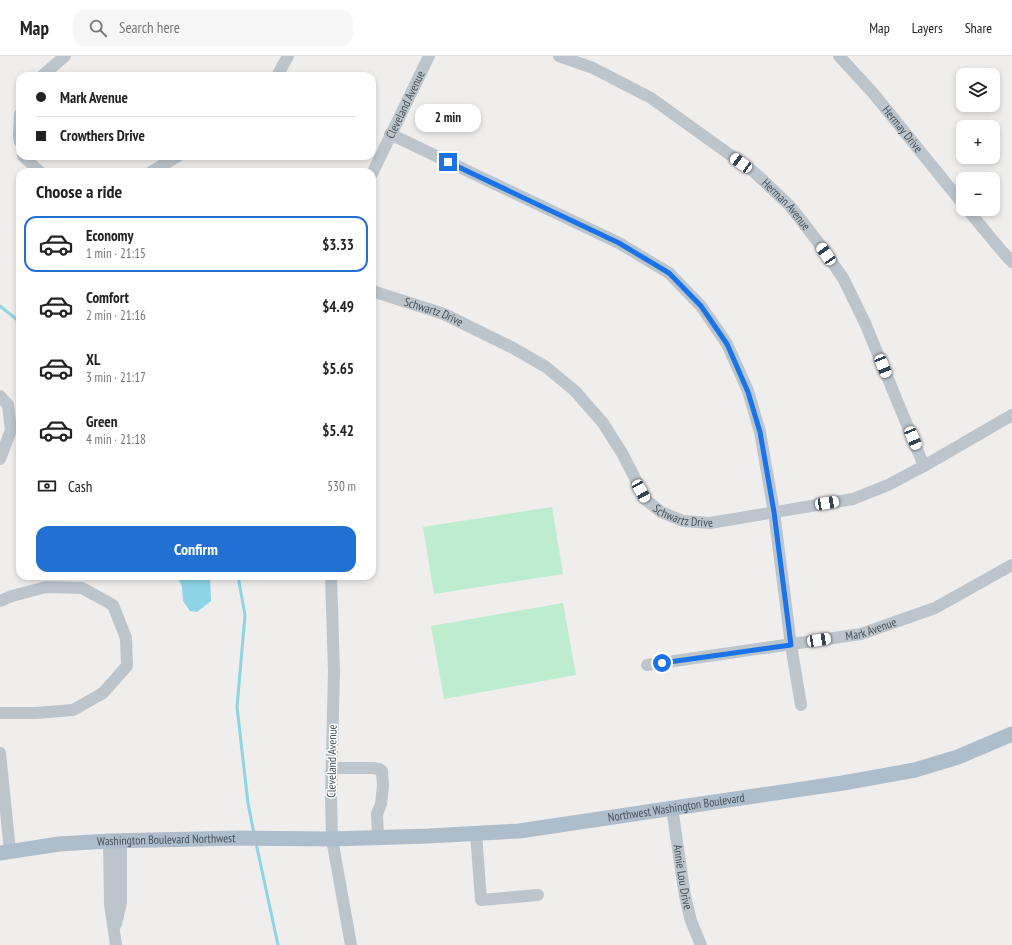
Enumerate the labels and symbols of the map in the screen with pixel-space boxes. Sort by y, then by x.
street label: Cleveland Avenue [382,68,428,141]
street label: Hermay Drive [879,103,926,155]
callout: 2 min [415,104,481,132]
car [728,151,754,175]
route end [439,153,457,171]
street label: Herman Avenue [759,175,814,233]
car [814,241,838,267]
street label: Schwartz Drive [402,294,466,329]
car [873,353,893,379]
car [903,425,923,451]
car [630,478,652,504]
car [814,495,840,511]
street label: Schwartz Drive [650,501,714,530]
street label: Mark Avenue [844,614,898,643]
car [806,632,832,648]
route start [653,654,671,672]
street label: Cleveland Avenue [323,724,340,798]
street label: Northwest Washington Boulevard [607,790,746,825]
street label: Washington Boulevard Northwest [97,830,236,849]
street label: Annie Lou Drive [671,844,696,911]

